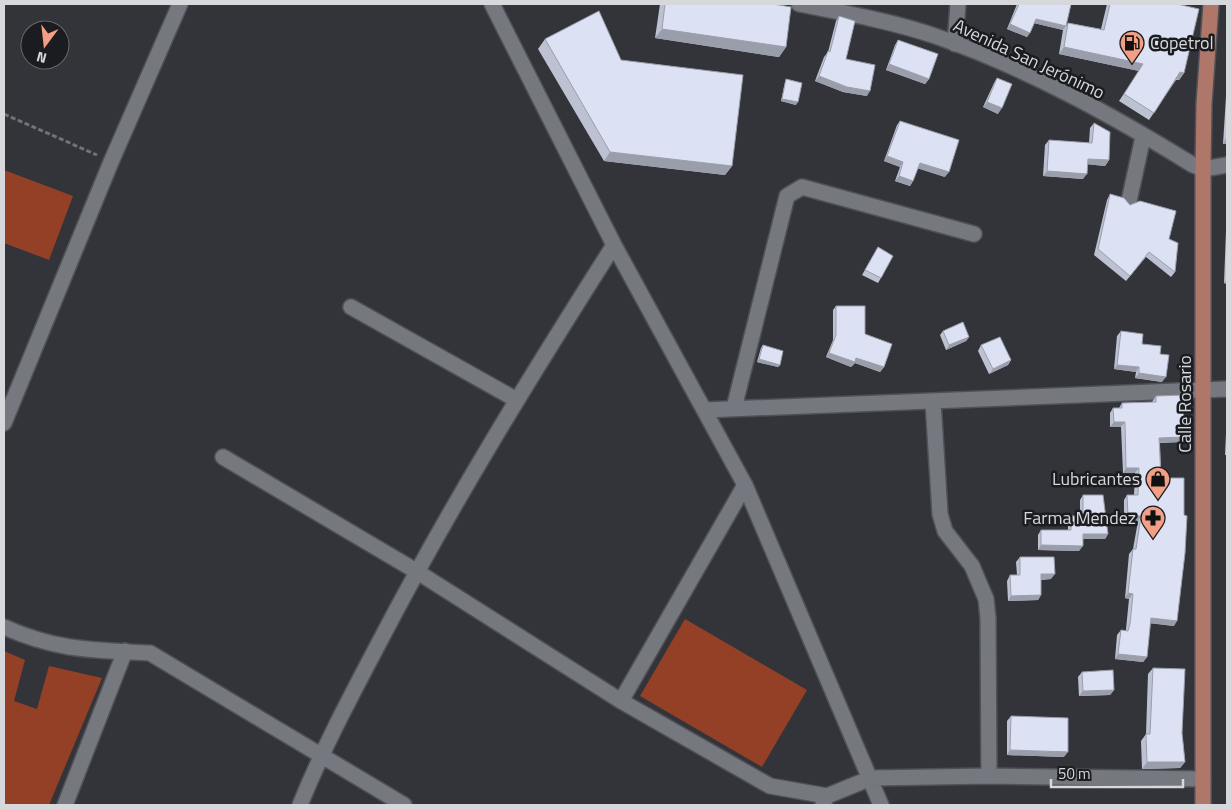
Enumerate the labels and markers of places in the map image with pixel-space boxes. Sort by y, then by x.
place label: Copetrol [1150,29,1214,56]
fuel station icon: Copetrol [1119,30,1145,64]
place label: Lubricantes [1052,465,1140,492]
shop icon: Lubricantes [1145,466,1171,500]
place label: Farma Mendez [1023,504,1136,531]
pharmacy icon: Farma Mendez [1140,505,1166,539]

